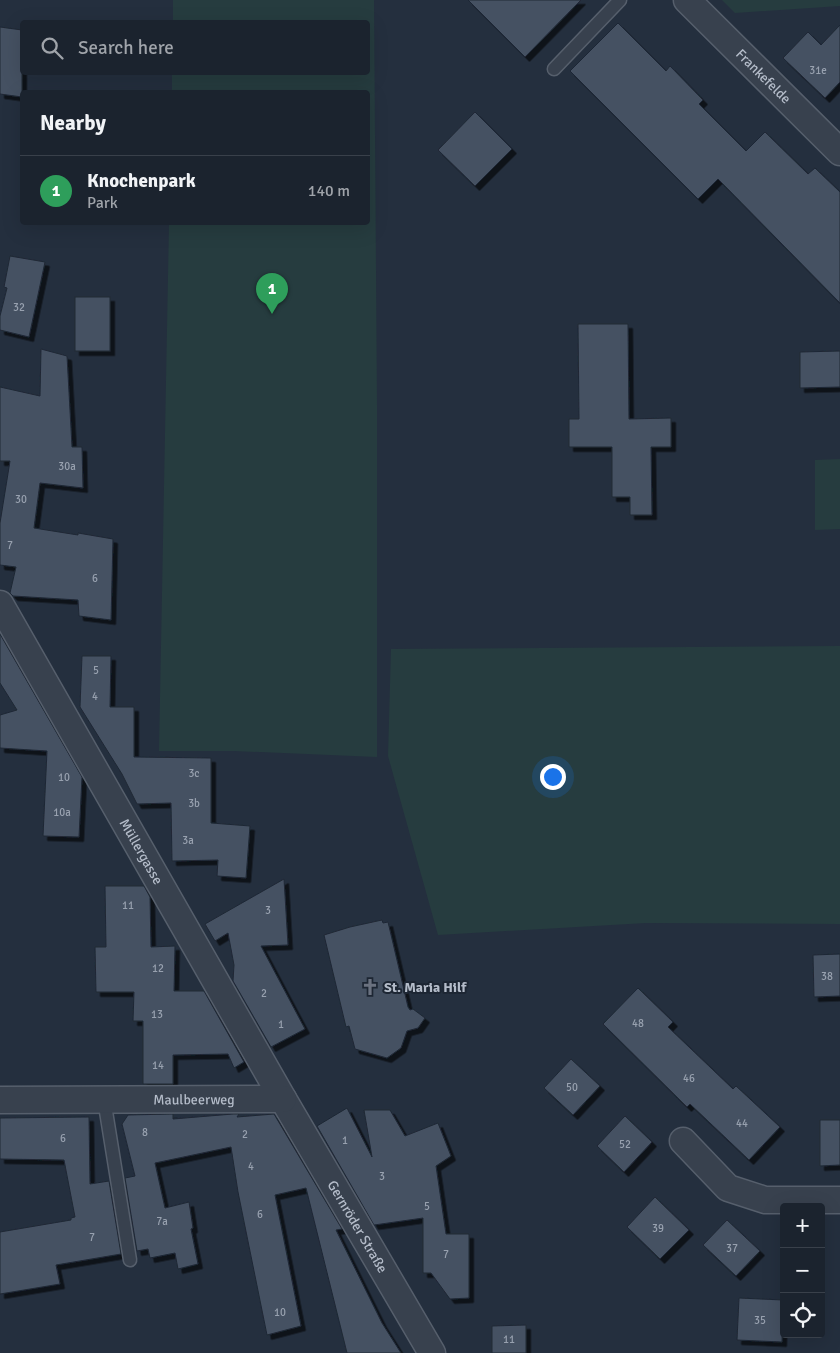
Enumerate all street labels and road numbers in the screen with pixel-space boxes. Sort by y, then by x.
street label: Frankefelde [732,46,794,107]
street label: Müllergasse [116,816,166,887]
street label: Maulbeerweg [153,1091,235,1108]
street label: Gernröder Straße [324,1177,391,1276]

